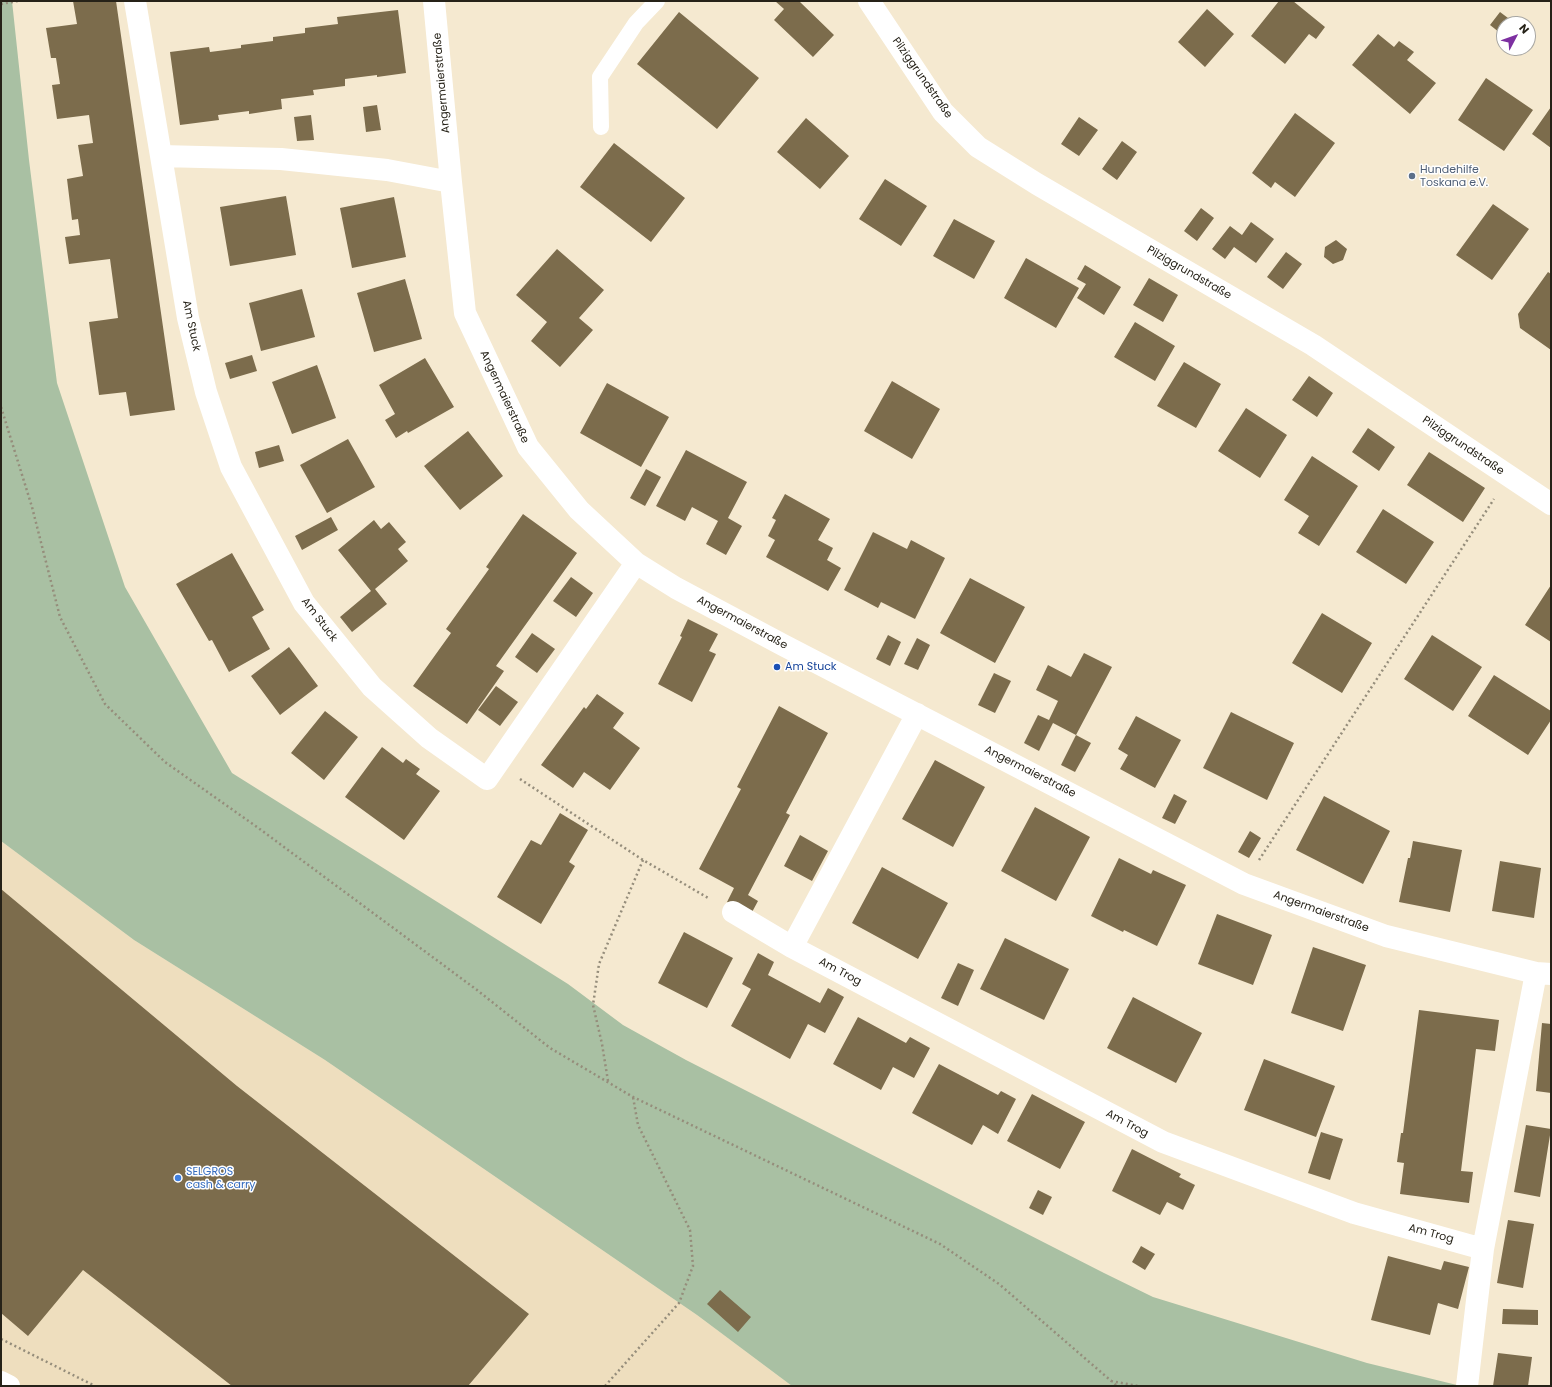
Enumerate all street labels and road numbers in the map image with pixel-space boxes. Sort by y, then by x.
street label: Angermaierstraße [431,32,453,134]
street label: Pilziggrundstraße [889,35,955,121]
street label: Pilziggrundstraße [1144,243,1234,303]
street label: Am Stuck [179,299,203,353]
street label: Angermaierstraße [477,349,531,445]
street label: Pilziggrundstraße [1420,414,1506,478]
street label: Angermaierstraße [694,594,790,652]
street label: Am Stuck [298,595,340,645]
street label: Angermaierstraße [982,743,1078,801]
street label: Angermaierstraße [1271,889,1371,935]
street label: Am Trog [817,955,863,989]
street label: Am Trog [1104,1107,1150,1141]
street label: Am Trog [1407,1222,1455,1246]

